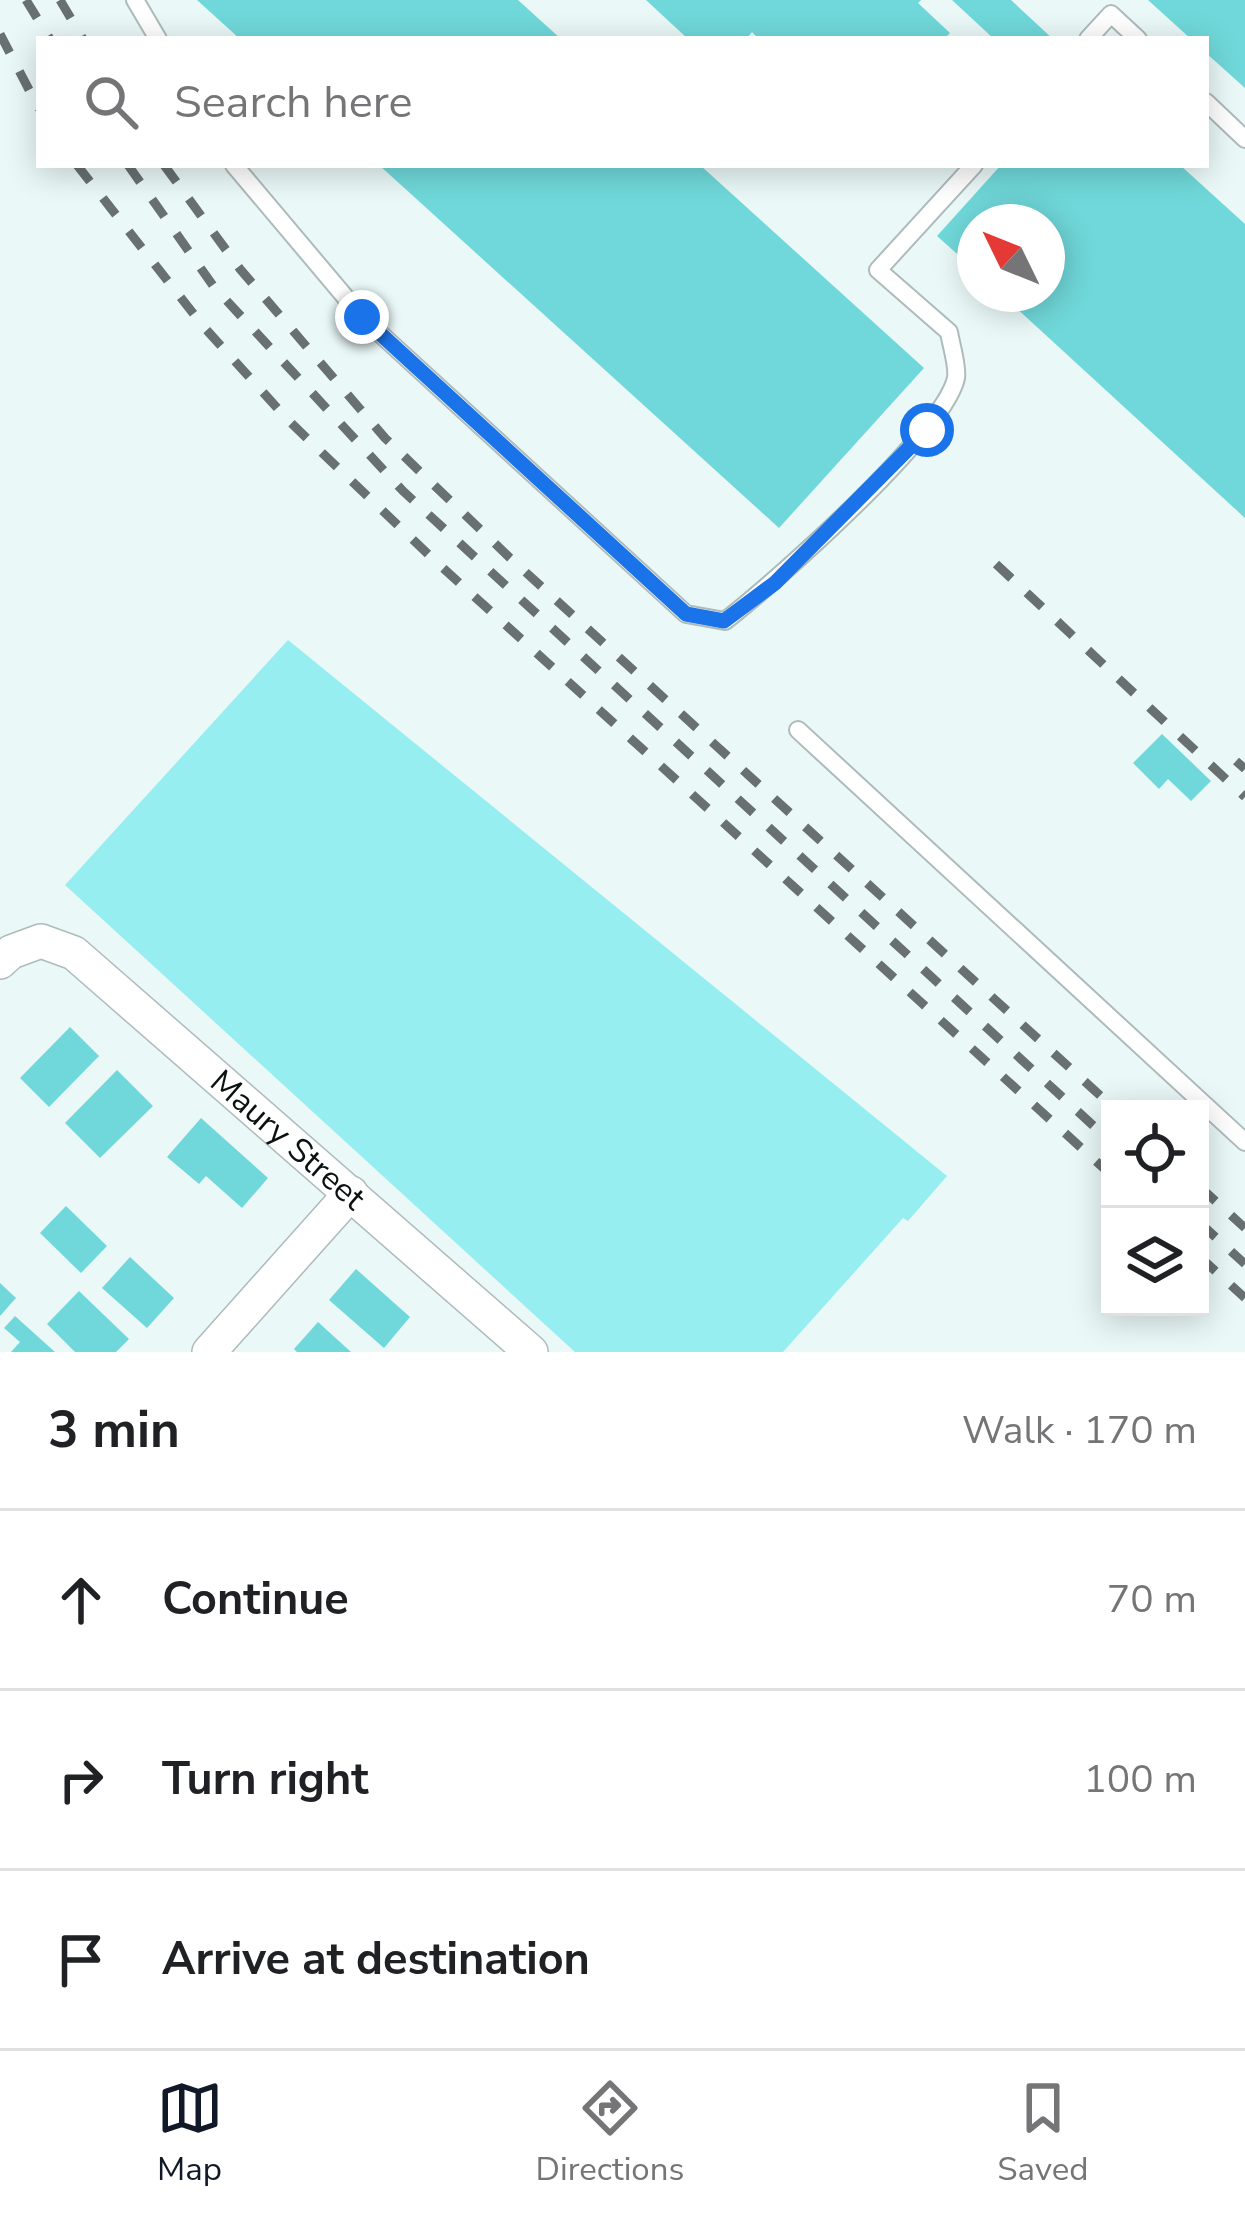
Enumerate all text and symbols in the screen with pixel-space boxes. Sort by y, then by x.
search box [36,36,1209,168]
icon: search [78,69,144,135]
text: Search here [174,72,413,133]
north arrow [957,204,1065,312]
route end [335,290,389,344]
route start [900,403,954,457]
street label: Maury Street [201,1060,376,1220]
map controls [1101,1100,1209,1316]
button: locate [1101,1100,1209,1208]
button: layers [1101,1208,1209,1316]
text: 3 min [48,1395,180,1465]
text: Walk · 170 m [962,1404,1197,1457]
icon: ahead [48,1567,114,1633]
text: Continue [162,1569,349,1630]
text: 70 m [1107,1573,1197,1626]
icon: right [48,1747,114,1813]
text: Turn right [162,1749,369,1810]
text: 100 m [1083,1753,1197,1806]
icon: arrive [48,1927,114,1993]
text: Arrive at destination [162,1929,590,1990]
tab: Map [157,2075,223,2192]
tab: Directions [536,2075,684,2192]
tab: Saved [997,2075,1088,2192]

